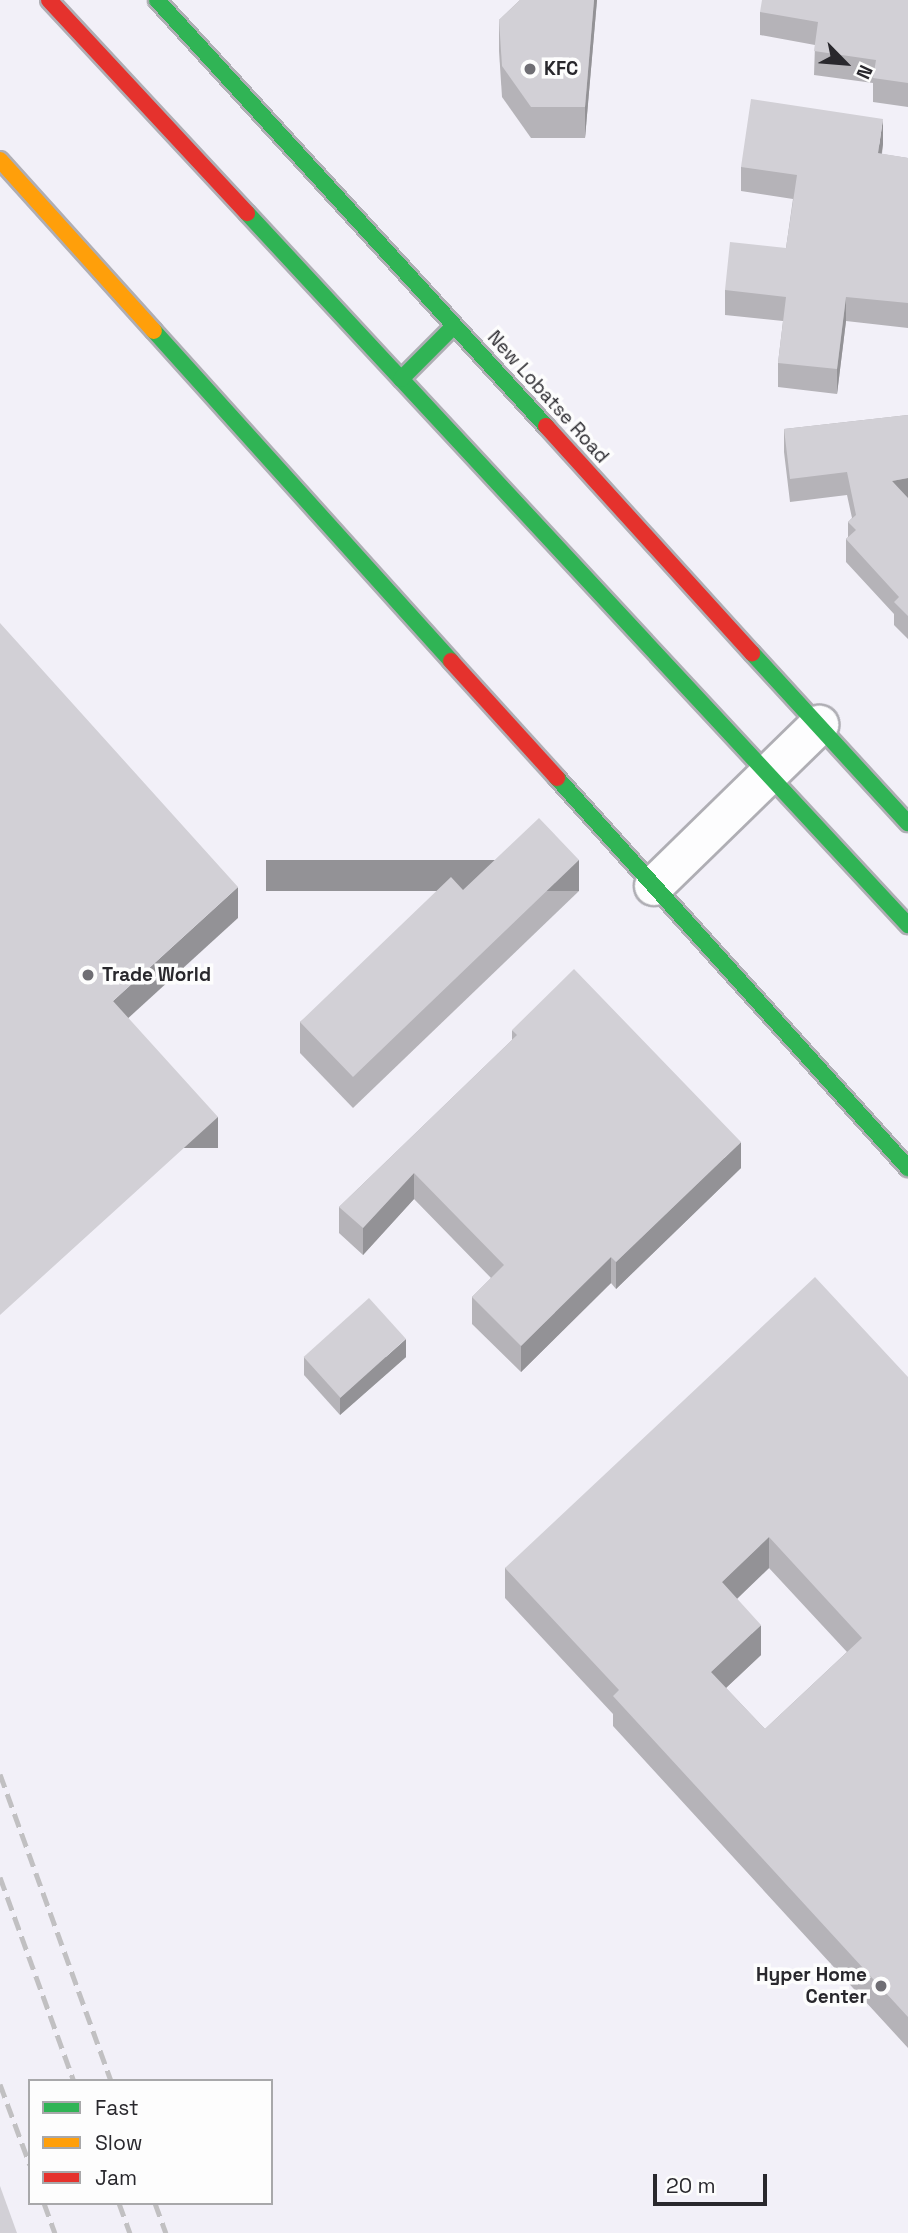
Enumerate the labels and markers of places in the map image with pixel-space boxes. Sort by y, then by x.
place label: KFC [544,58,578,80]
marker: KFC [522,61,538,77]
place label: Trade World [102,964,211,986]
marker: Trade World [80,967,96,983]
place label: Hyper Home Center [756,1964,867,2008]
marker: Hyper Home Center [873,1978,889,1994]

